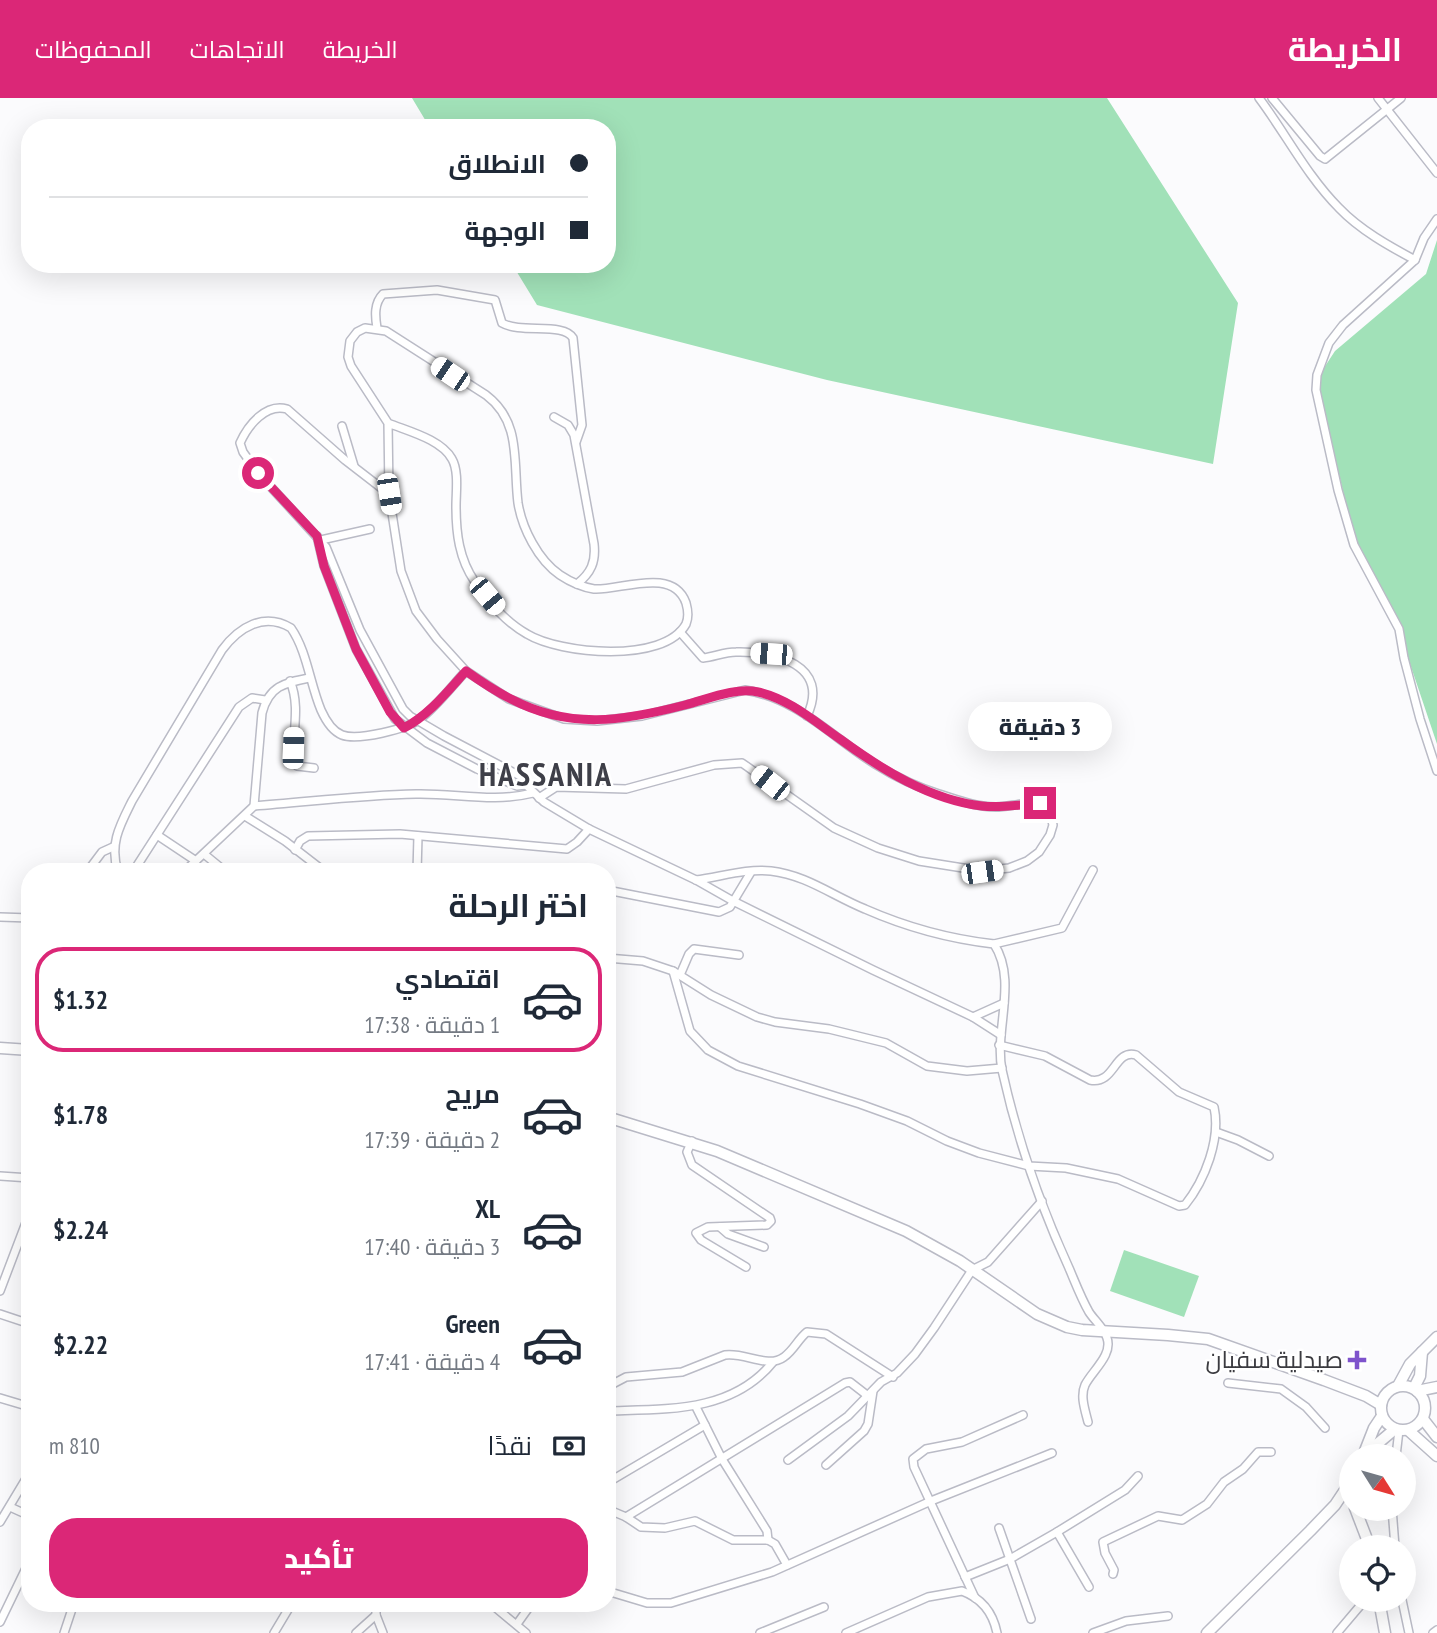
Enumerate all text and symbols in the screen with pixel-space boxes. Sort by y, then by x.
text: الخريطة [1288,27,1402,70]
text: المحفوظات [35,34,152,65]
text: الاتجاهات [190,34,285,65]
text: الخريطة [323,34,398,65]
text: الانطلاق [448,147,546,180]
text: الوجهة [465,214,546,247]
car [427,354,474,394]
route start [242,457,274,489]
car [376,472,403,516]
car [466,573,509,619]
car [750,642,793,666]
callout: 3 دقيقة [968,702,1112,750]
text: 3 دقيقة [999,712,1081,741]
car [282,727,305,769]
district label: HASSANIA [479,753,613,795]
car [747,762,794,804]
route end [1024,787,1056,819]
car [960,859,1005,885]
text: اختر الرحلة [448,884,588,926]
text: اقتصادي [395,962,500,995]
icon: car [521,968,584,1031]
text: $1.32 [53,983,108,1016]
text: 1 دقيقة · 17:38 [364,1010,500,1039]
text: مريح [445,1077,500,1110]
icon: car [521,1083,584,1146]
text: $1.78 [53,1098,108,1131]
text: 2 دقيقة · 17:39 [364,1125,500,1154]
text: XL [475,1192,500,1225]
icon: car [521,1198,584,1261]
text: $2.24 [53,1213,108,1246]
text: 3 دقيقة · 17:40 [364,1232,500,1261]
text: Green [445,1307,500,1340]
icon: car [521,1313,584,1376]
text: $2.22 [53,1328,108,1361]
place label: صيدلية سفيان [1206,1344,1343,1375]
text: 4 دقيقة · 17:41 [364,1347,500,1376]
marker: صيدلية سفيان [1349,1352,1365,1368]
icon: cash [550,1427,588,1465]
text: نقدًا [488,1429,532,1462]
text: 810 m [49,1431,100,1460]
north arrow [1339,1444,1416,1521]
map controls [1339,1444,1416,1612]
button: تأكيد [49,1518,588,1598]
button: locate [1339,1535,1416,1612]

